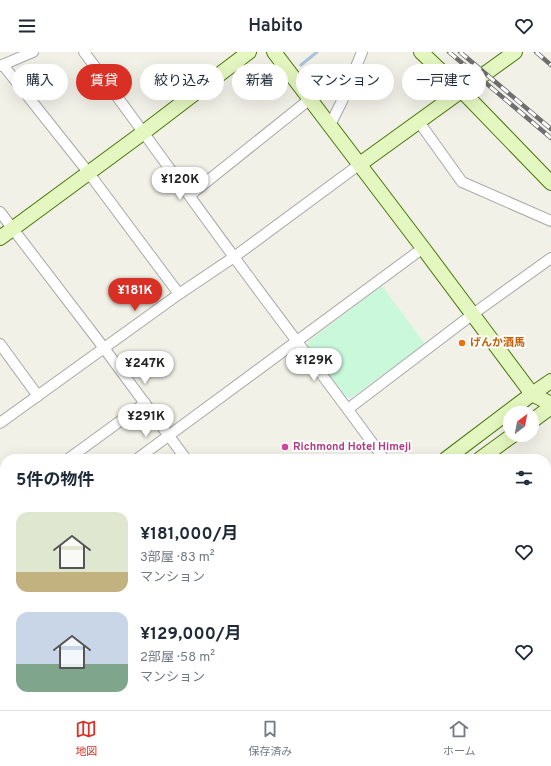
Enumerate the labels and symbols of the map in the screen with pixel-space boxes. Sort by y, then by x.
pin: ¥120K [152,167,208,201]
pin: ¥181K [107,278,163,312]
place label: げんか酒馬 [470,336,525,350]
marker: げんか酒馬 [457,338,467,348]
pin: ¥129K [286,348,342,382]
pin: ¥247K [117,351,173,385]
pin: ¥291K [118,404,174,438]
north arrow [503,406,539,442]
place label: Richmond Hotel Himeji [293,440,411,454]
marker: Richmond Hotel Himeji [280,442,290,452]

